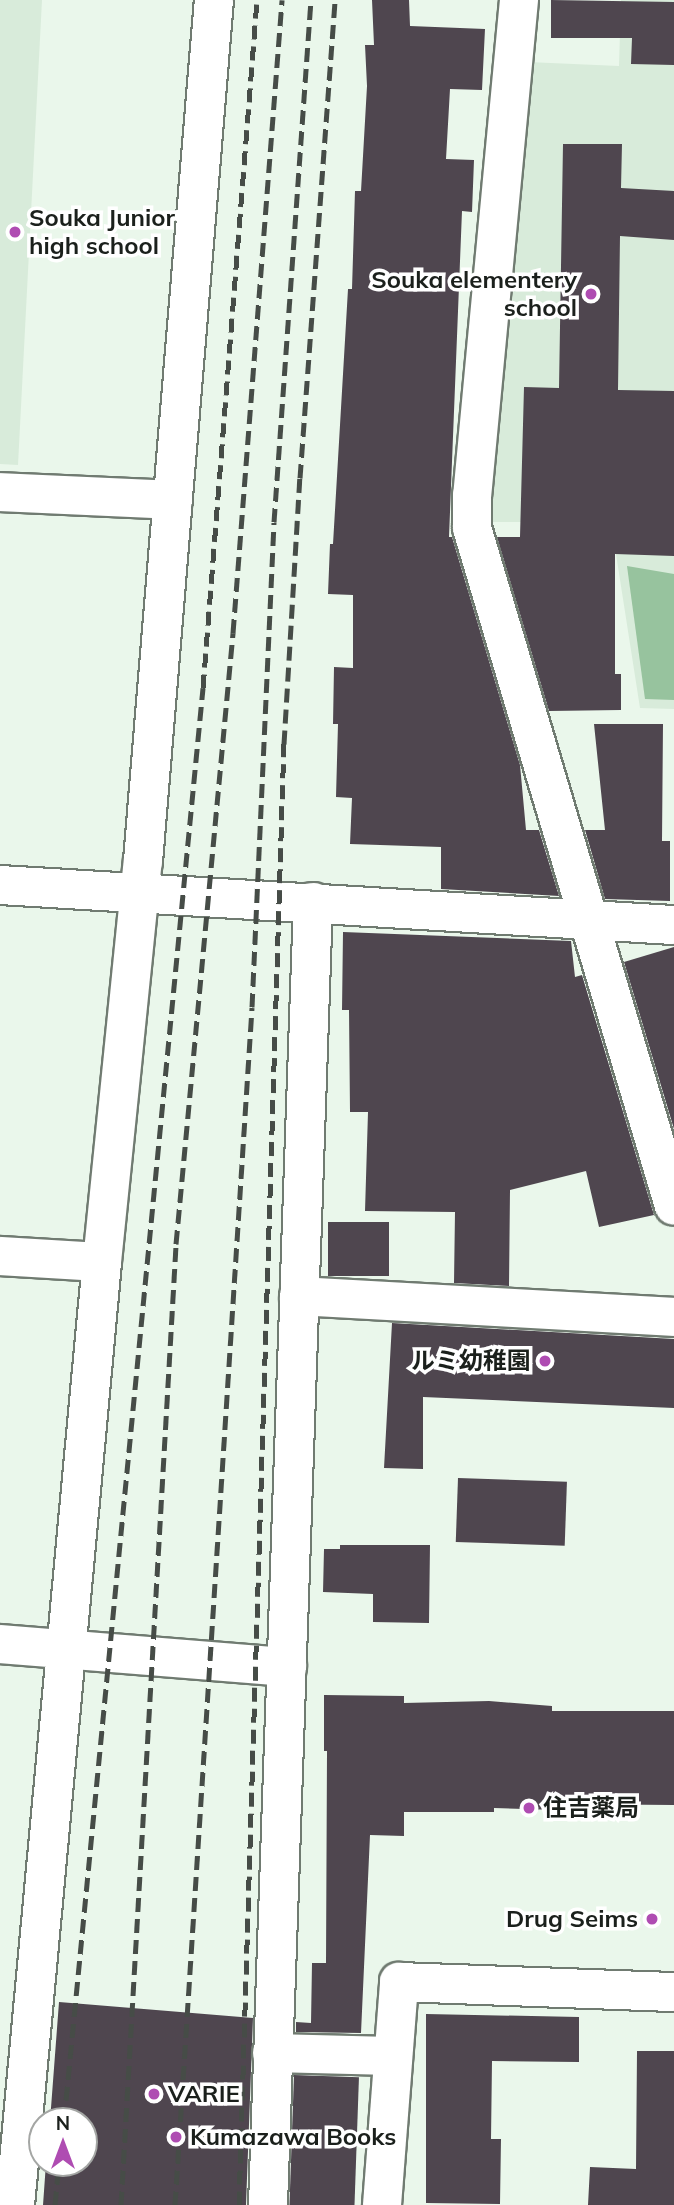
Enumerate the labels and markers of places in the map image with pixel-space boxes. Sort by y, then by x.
place label: Souka Junior high school [29,204,175,260]
marker: Souka Junior high school [7,224,23,240]
place label: Souka elementery school [371,266,577,322]
marker: Souka elementery school [583,286,599,302]
place label: ルミ幼稚園 [411,1347,531,1375]
marker: ルミ幼稚園 [537,1353,553,1369]
place label: 住吉薬局 [543,1794,639,1822]
marker: 住吉薬局 [521,1800,537,1816]
place label: Drug Seims [506,1905,638,1933]
marker: Drug Seims [644,1911,660,1927]
place label: VARIE [168,2080,240,2108]
marker: VARIE [146,2086,162,2102]
place label: Kumazawa Books [190,2123,396,2151]
marker: Kumazawa Books [168,2129,184,2145]

